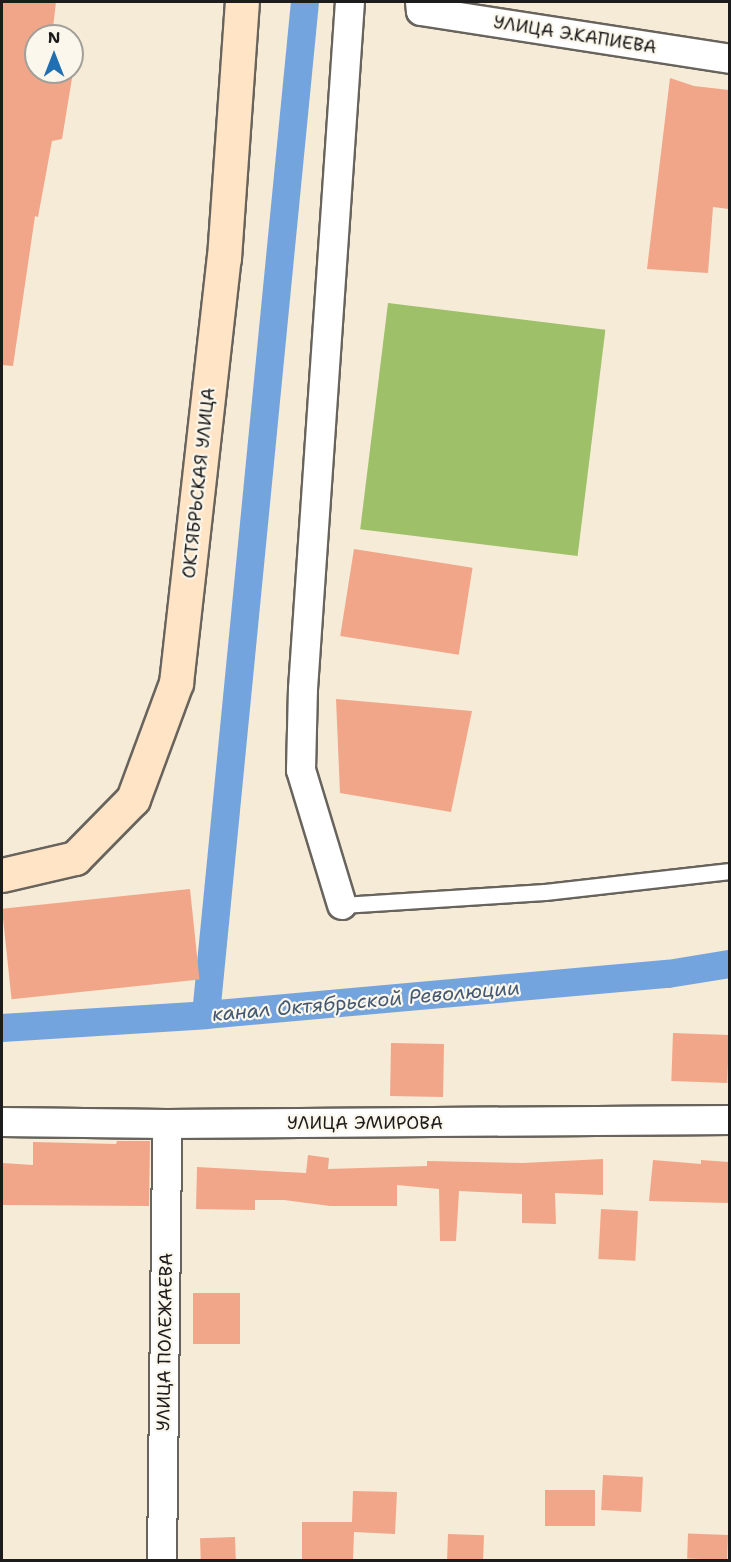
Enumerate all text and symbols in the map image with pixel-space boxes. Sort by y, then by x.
street label: УЛИЦА Э.КАПИЕВА [492,11,658,59]
north arrow [24,24,84,84]
text: N [48,27,60,48]
street label: ОКТЯБРЬСКАЯ УЛИЦА [178,386,220,580]
water label: канал Октябрьской Революции [211,976,521,1026]
street label: УЛИЦА ЭМИРОВА [287,1112,443,1134]
street label: УЛИЦА ПОЛЕЖАЕВА [153,1253,177,1431]

